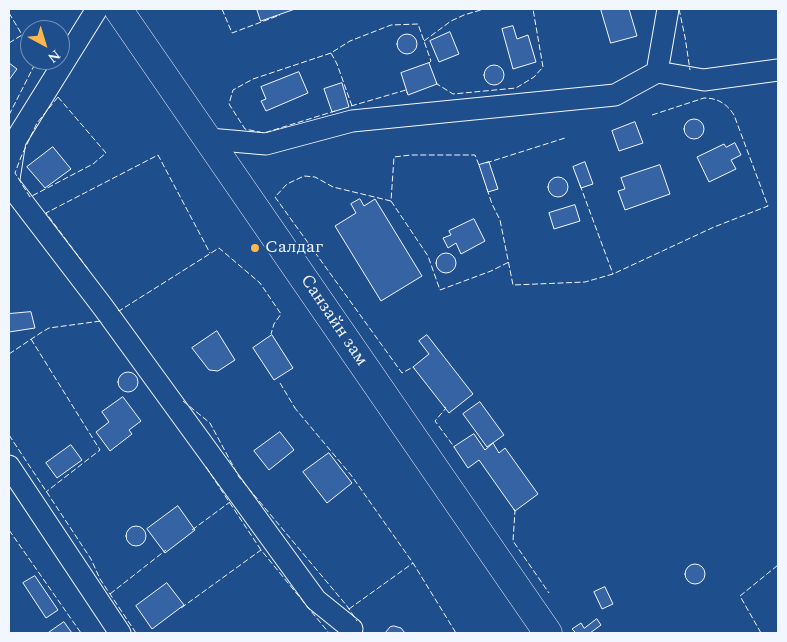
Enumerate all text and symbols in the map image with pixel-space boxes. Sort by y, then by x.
north arrow [20,20,70,70]
text: N [43,45,65,68]
place label: Салдаг [265,237,323,259]
marker: Салдаг [249,242,261,254]
street label: Санзайн зам [294,271,372,371]

